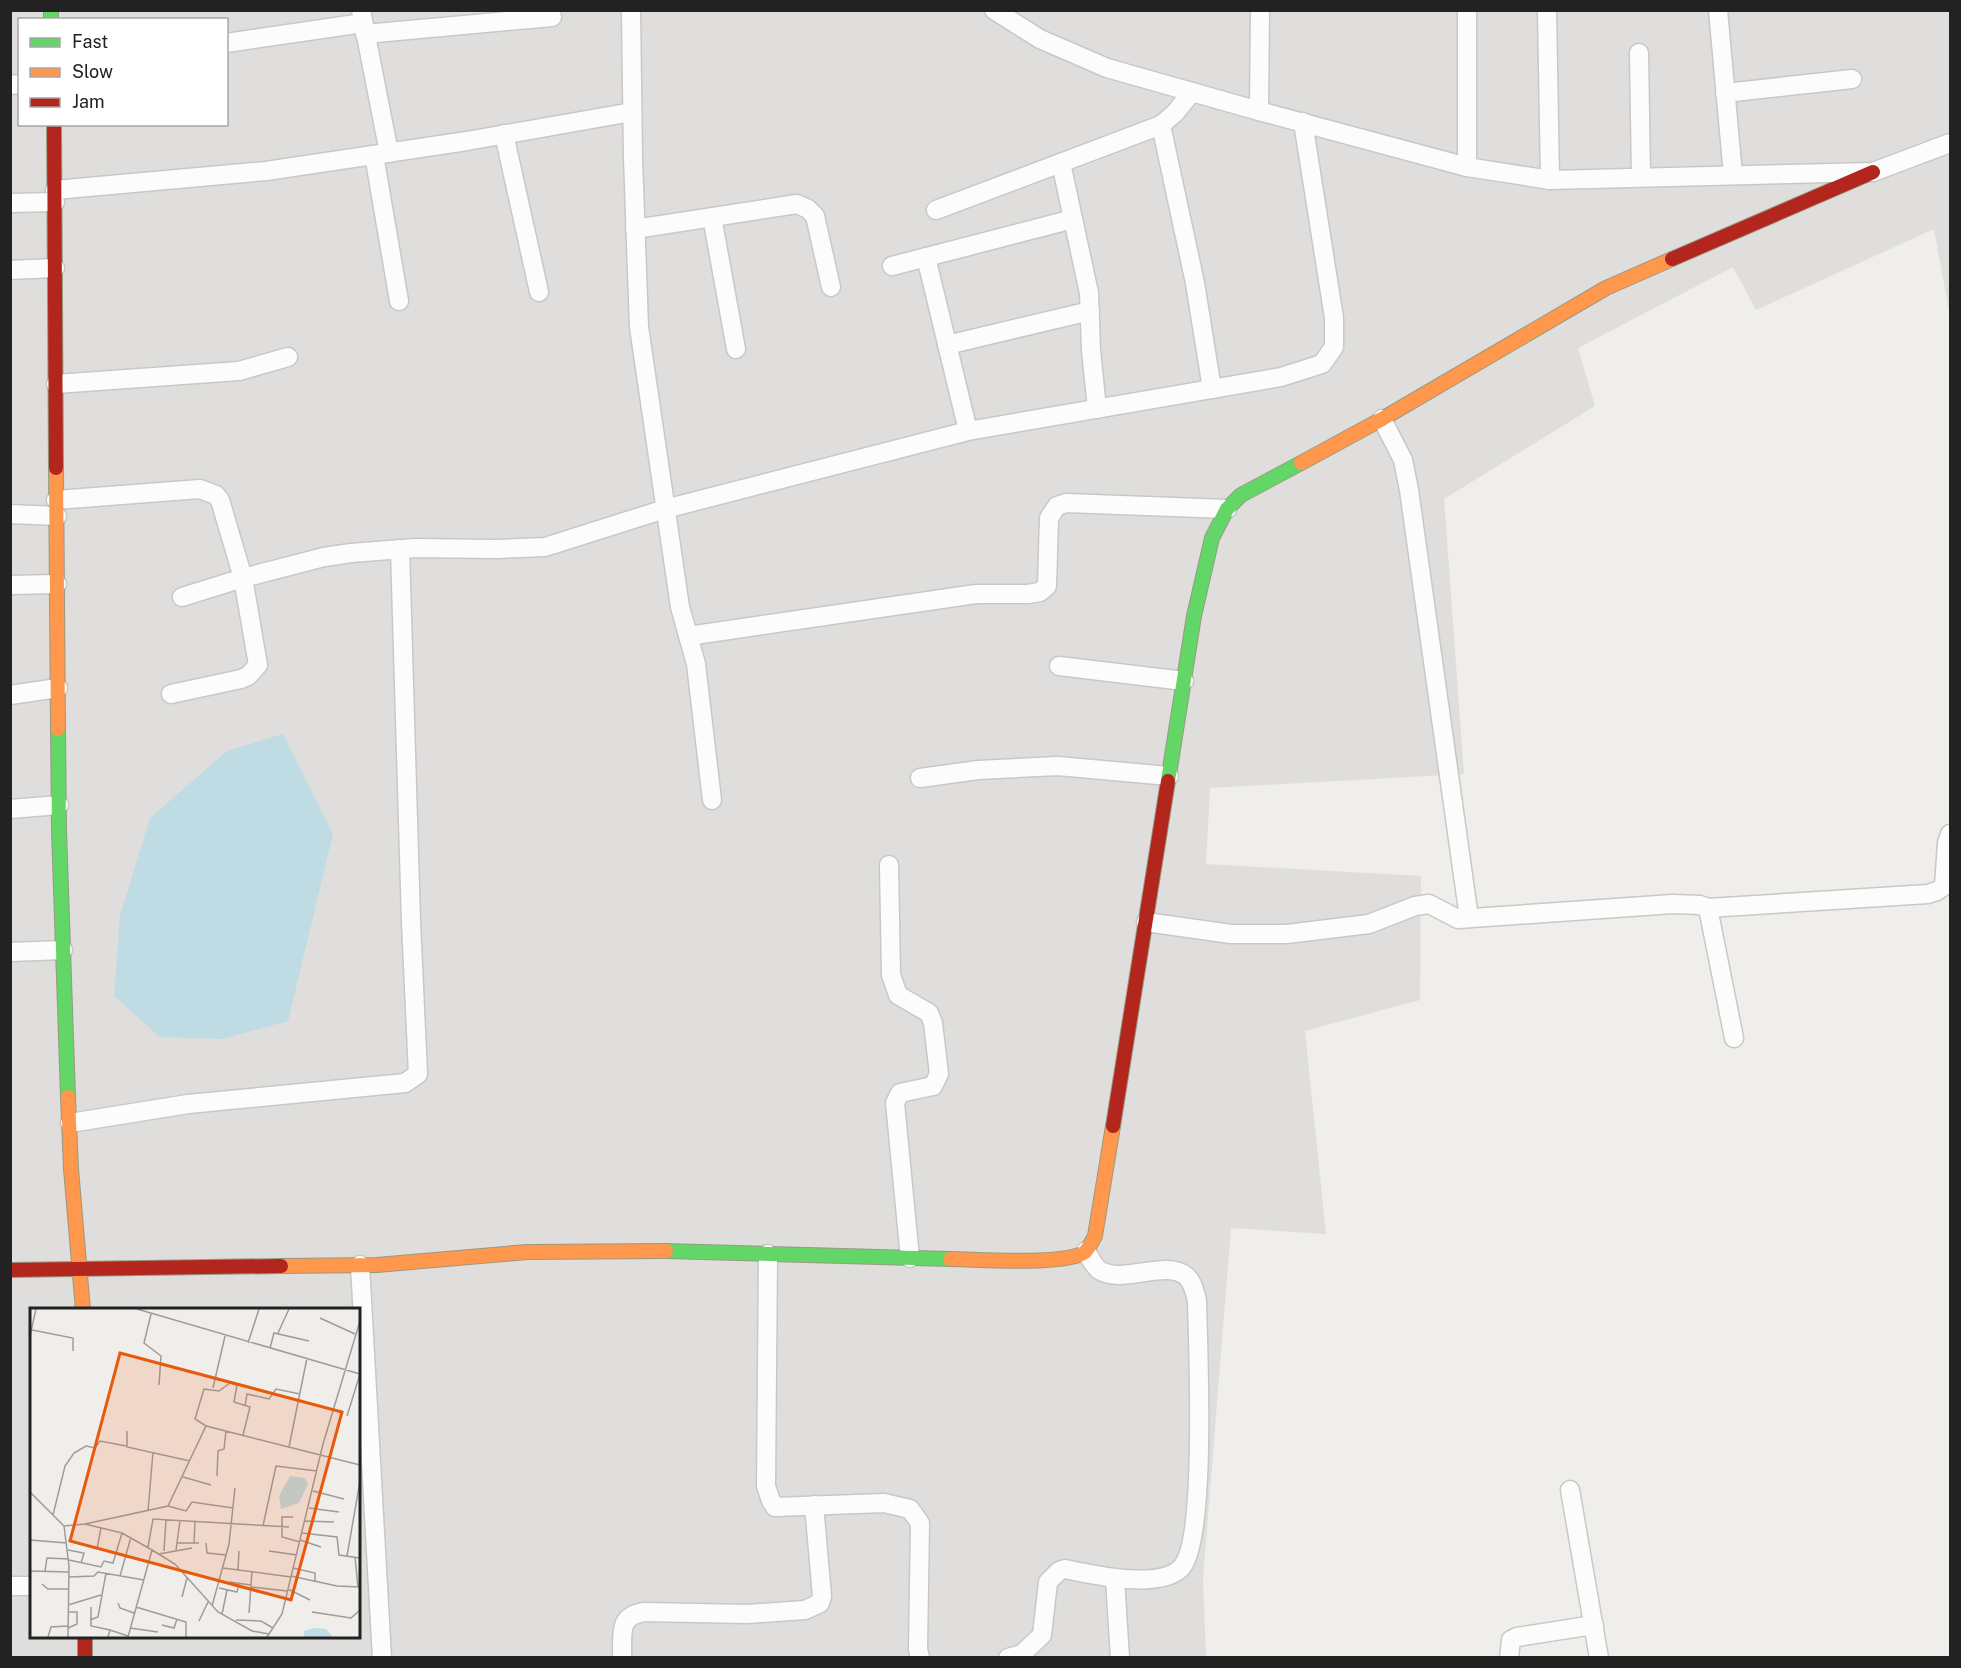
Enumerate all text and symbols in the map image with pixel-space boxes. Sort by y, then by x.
legend [18,18,228,126]
text: Fast [72,31,108,52]
text: Slow [72,61,113,82]
text: Jam [72,91,105,112]
inset map [30,1308,360,1638]

